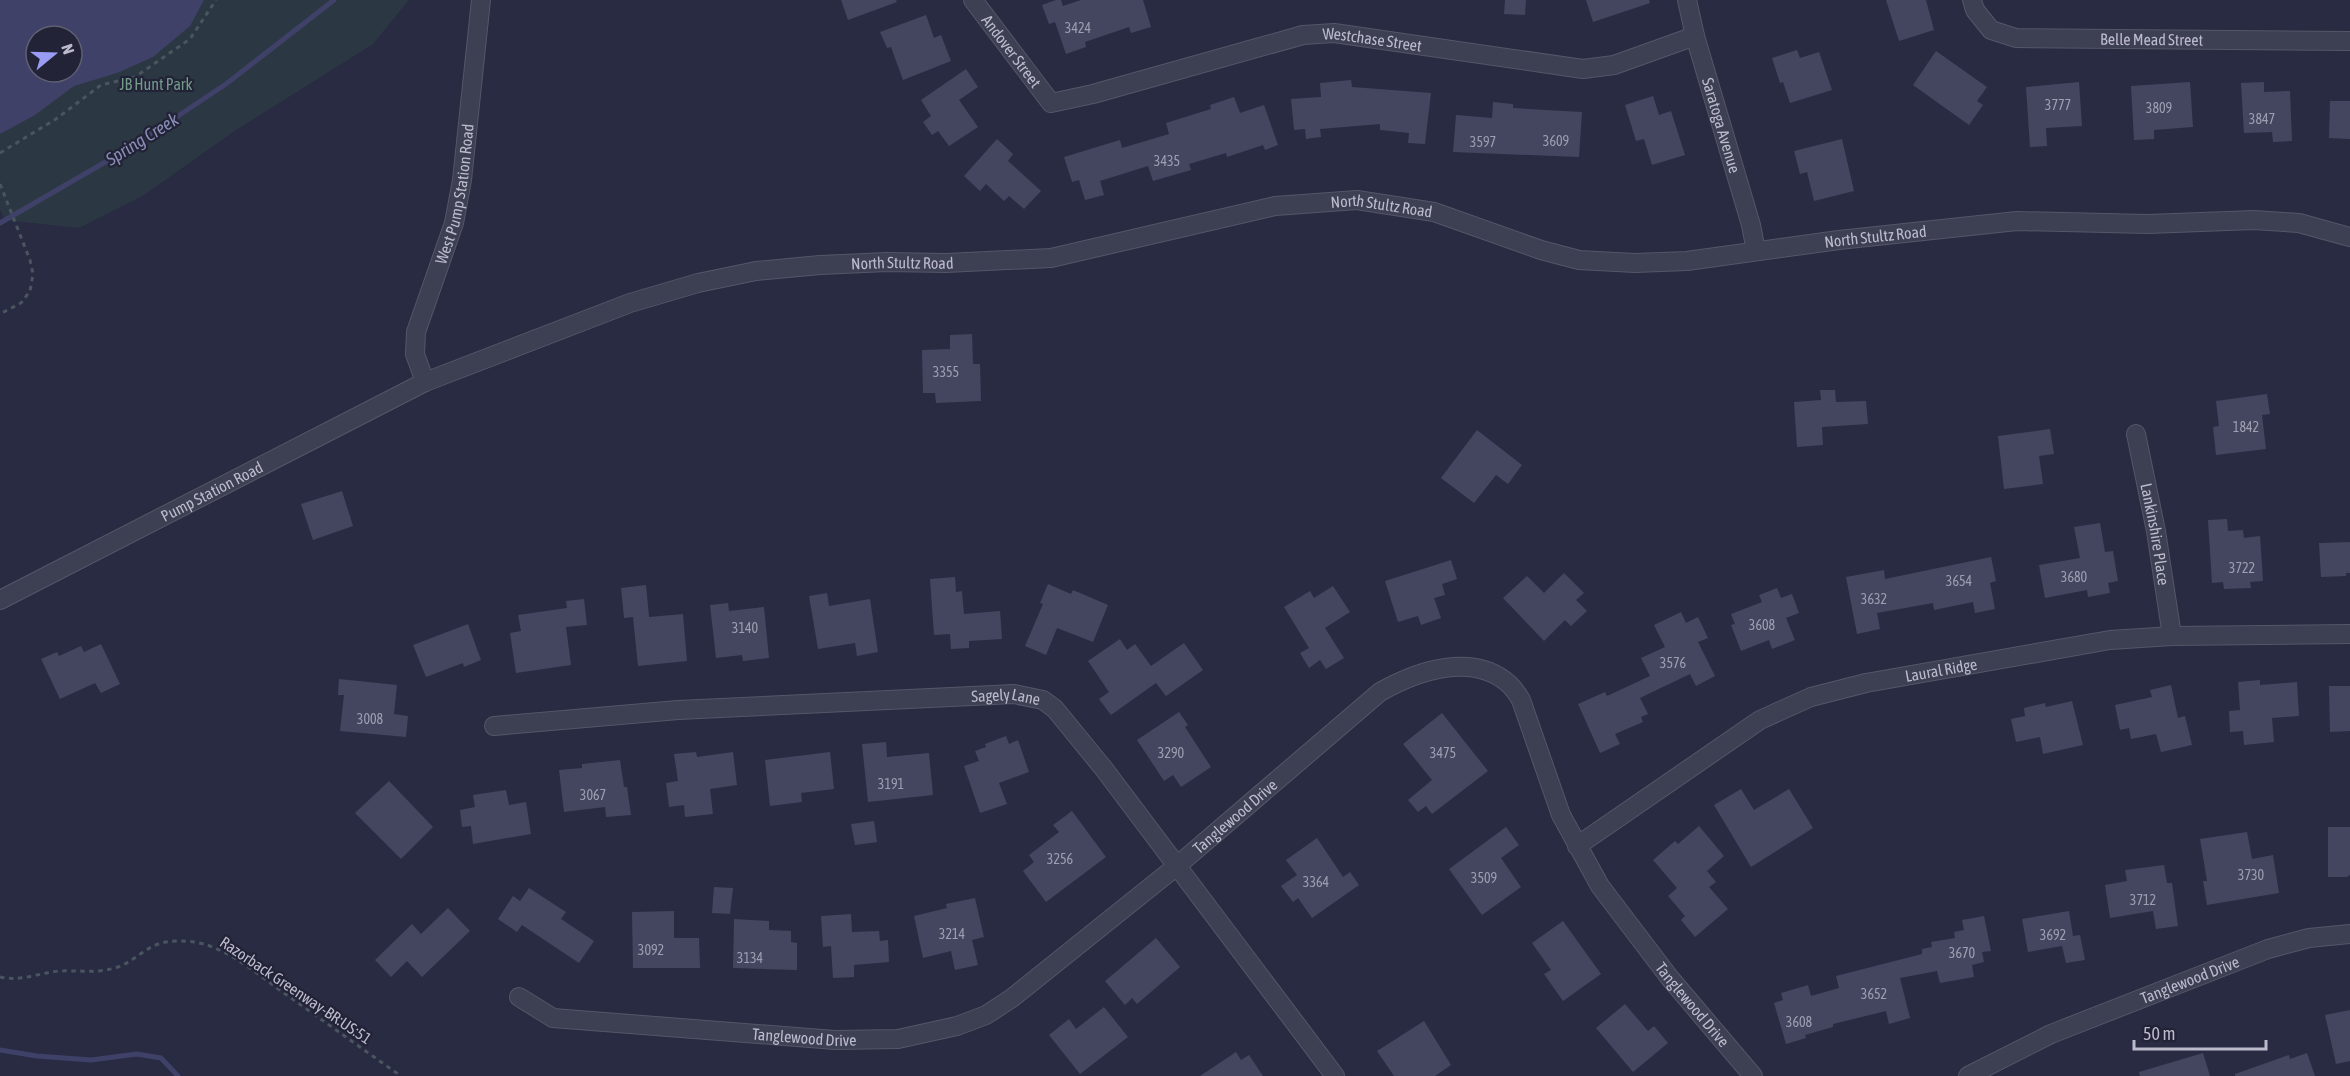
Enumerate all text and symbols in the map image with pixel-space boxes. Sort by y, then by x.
street label: Andover Street [978,11,1045,91]
house number: 3424 [1065,20,1092,36]
north arrow [24,24,84,84]
street label: Westchase Street [1322,24,1423,55]
street label: Belle Mead Street [2100,30,2204,49]
text: N [58,42,78,57]
park label: JB Hunt Park [119,75,193,93]
street label: Saratoga Avenue [1699,75,1744,175]
house number: 3777 [2045,97,2071,113]
house number: 3809 [2146,100,2172,116]
water label: Spring Creek [101,108,183,170]
house number: 3847 [2249,111,2275,127]
street label: West Pump Station Road [431,123,477,266]
house number: 3609 [1543,133,1569,149]
house number: 3597 [1470,134,1496,150]
house number: 3435 [1154,153,1180,169]
street label: North Stultz Road [1330,191,1434,221]
street label: North Stultz Road [1823,222,1927,251]
street label: North Stultz Road [851,253,954,273]
house number: 3355 [933,364,959,380]
house number: 1842 [2233,419,2259,435]
street label: Pump Station Road [158,458,266,525]
street label: Lankinshire Place [2137,481,2173,586]
house number: 3722 [2229,560,2255,576]
house number: 3680 [2061,569,2088,585]
house number: 3654 [1946,573,1973,589]
house number: 3632 [1861,591,1887,607]
house number: 3608 [1749,617,1776,633]
house number: 3140 [732,620,759,636]
house number: 3576 [1660,655,1687,671]
street label: Laural Ridge [1904,655,1978,685]
street label: Sagely Lane [971,685,1042,708]
house number: 3008 [357,711,384,727]
house number: 3290 [1158,745,1185,761]
house number: 3475 [1430,745,1456,761]
street label: Tanglewood Drive [1189,775,1281,857]
house number: 3191 [878,776,904,792]
house number: 3067 [580,787,606,803]
house number: 3256 [1047,851,1074,867]
house number: 3730 [2238,867,2265,883]
house number: 3509 [1471,870,1497,886]
house number: 3364 [1303,874,1330,890]
house number: 3712 [2130,892,2156,908]
house number: 3214 [939,926,966,942]
house number: 3692 [2040,927,2066,943]
street label: Razorback Greenway-BR:US:51 [216,933,375,1048]
house number: 3092 [638,942,664,958]
house number: 3670 [1949,945,1976,961]
house number: 3134 [737,950,764,966]
street label: Tanglewood Drive [2138,952,2242,1007]
street label: Tanglewood Drive [1652,959,1733,1050]
house number: 3652 [1861,986,1887,1002]
scale bar [2134,1013,2266,1051]
house number: 3608 [1786,1014,1813,1030]
text: 50 m [2143,1023,2175,1044]
street label: Tanglewood Drive [751,1025,857,1049]

